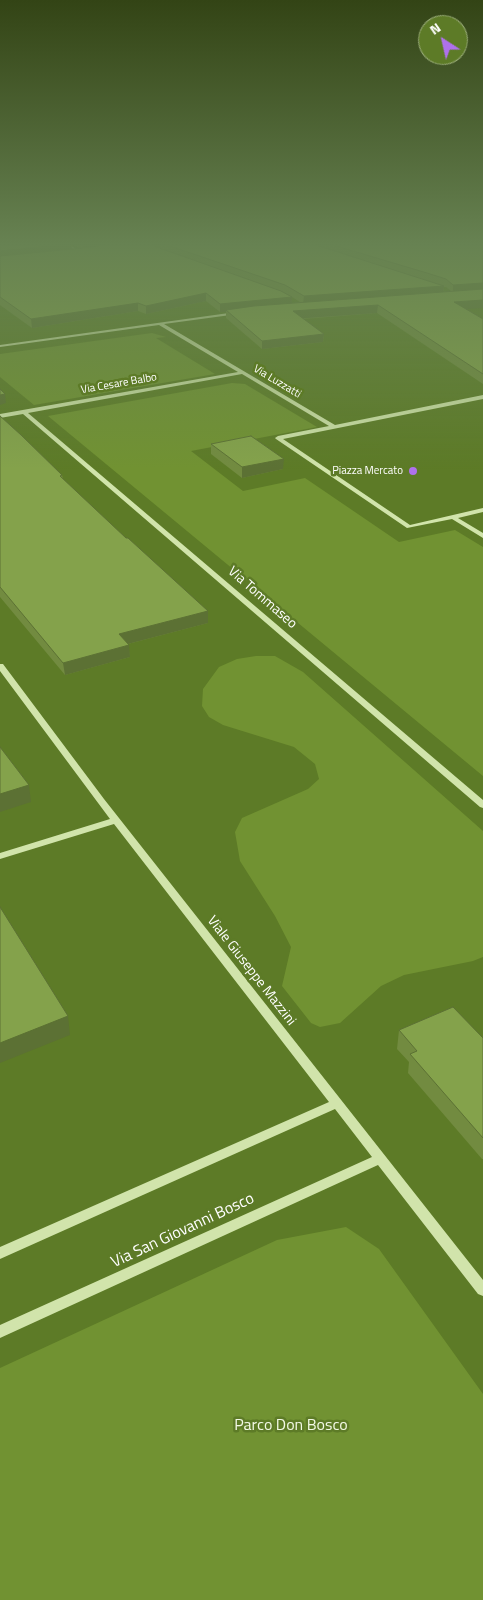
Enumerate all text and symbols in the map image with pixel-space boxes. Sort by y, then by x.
north arrow [418,15,468,65]
text: N [425,17,445,40]
street label: Via Luzzatti [251,363,303,401]
street label: Via Cesare Balbo [80,371,158,397]
place label: Piazza Mercato [332,464,403,478]
marker: Piazza Mercato [407,465,419,477]
street label: Via Tommaseo [224,563,300,633]
street label: Viale Giuseppe Mazzini [203,913,299,1029]
street label: Via San Giovanni Bosco [108,1189,258,1273]
park label: Parco Don Bosco [234,1416,348,1436]

